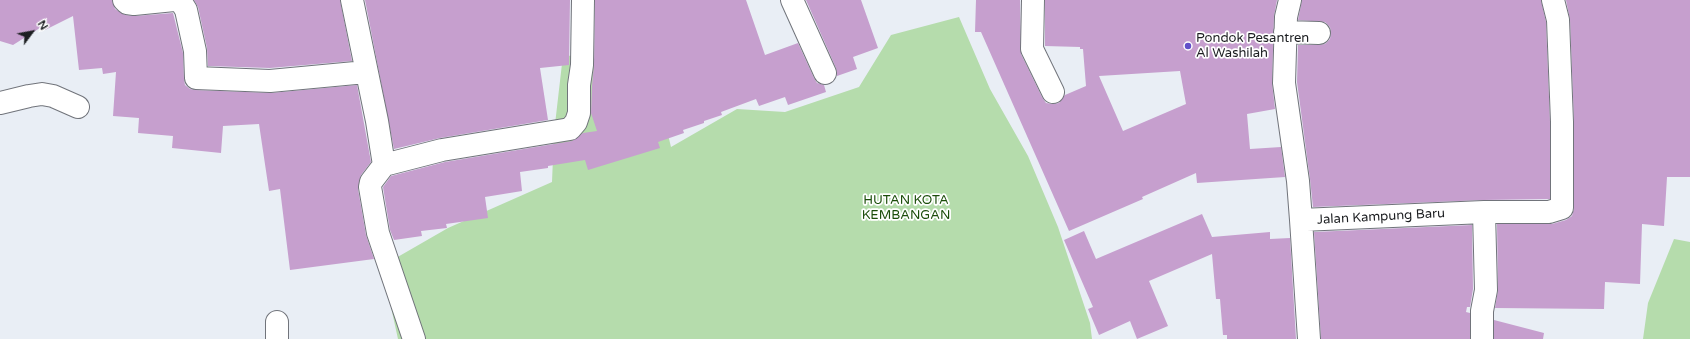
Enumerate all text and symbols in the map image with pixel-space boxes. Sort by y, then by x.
north arrow [12,12,52,52]
text: N [35,18,50,33]
place label: Pondok Pesantren Al Washilah [1196,31,1309,62]
marker: Pondok Pesantren Al Washilah [1183,41,1193,51]
park label: HUTAN KOTA KEMBANGAN [862,193,950,224]
street label: Jalan Kampung Baru [1317,206,1445,228]

